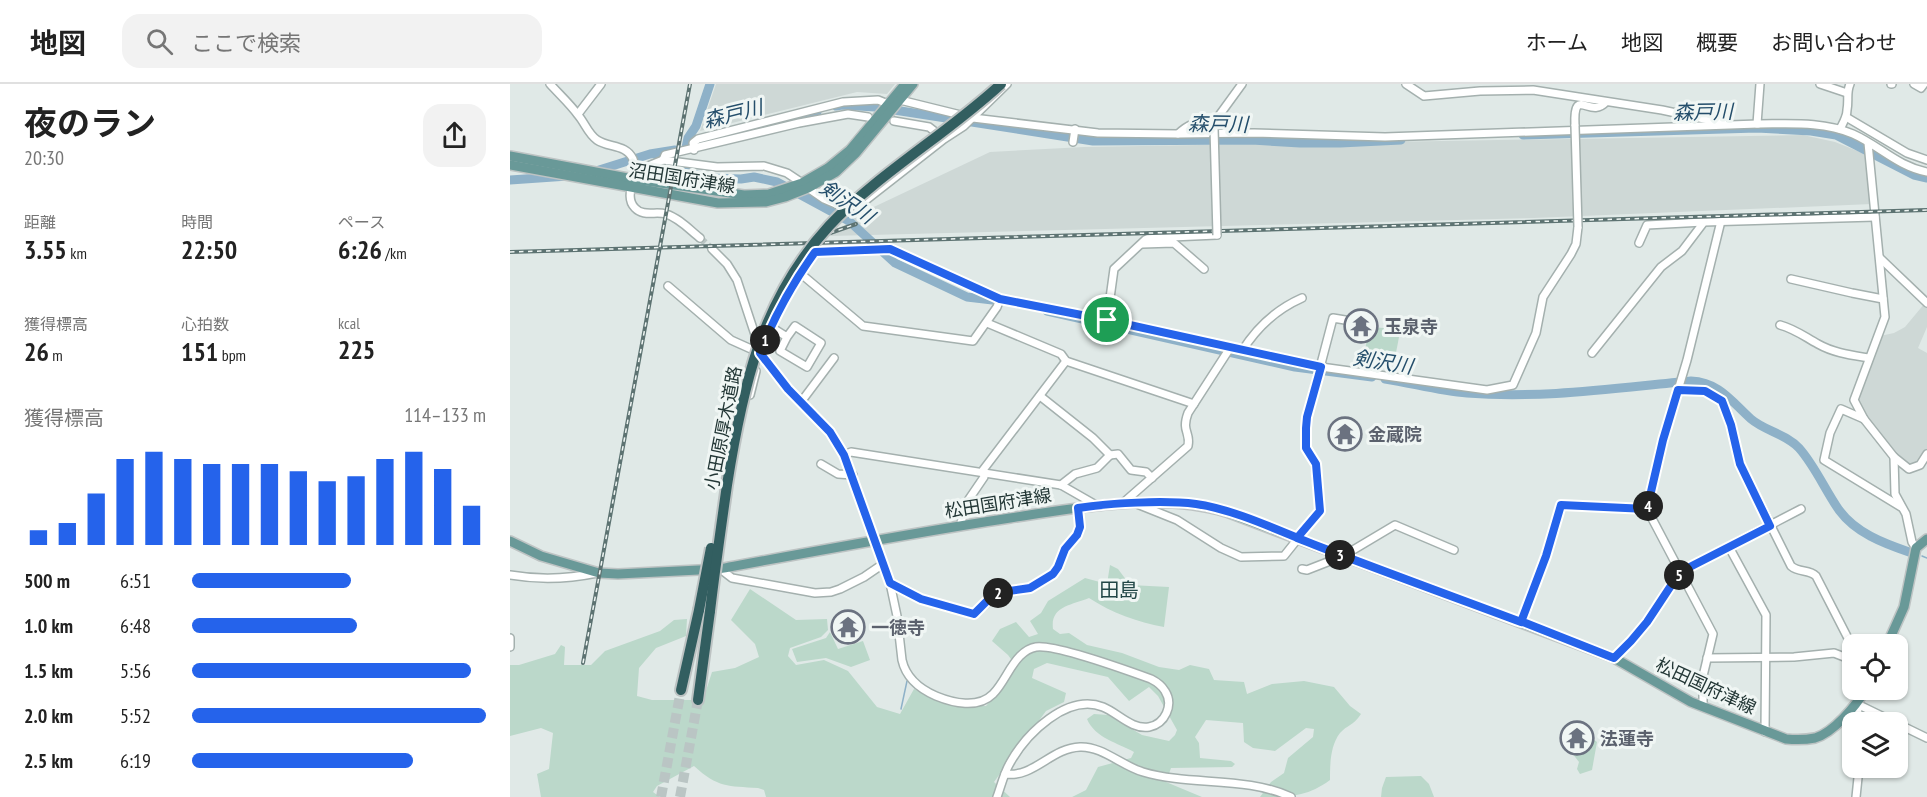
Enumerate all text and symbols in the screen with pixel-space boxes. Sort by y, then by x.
search box [122,14,542,68]
text: 地図 [30,24,86,61]
icon: search [143,25,176,58]
text: ここで検索 [191,29,301,57]
text: ホーム [1526,29,1588,56]
text: 地図 [1621,29,1663,56]
text: 概要 [1696,29,1738,56]
text: お問い合わせ [1771,29,1897,56]
water label: 森戸川 [701,94,767,134]
water label: 森戸川 [1673,98,1735,126]
text: 夜のラン [24,101,156,144]
button: share [423,104,486,167]
water label: 森戸川 [1188,110,1250,138]
text: 20:30 [24,145,64,171]
street label: 沼田国府津線 [627,158,737,198]
water label: 剣沢川 [815,174,881,231]
text: 距離 [24,212,56,232]
text: 時間 [181,212,213,232]
text: ペース [338,212,385,232]
text: 3.55 [24,233,67,266]
text: 22:50 [181,233,237,266]
text: 6:26 [338,233,382,266]
text: km [67,243,87,263]
text: /km [382,243,407,263]
pin [1081,294,1132,345]
icon: arrive [1090,303,1123,336]
temple icon: 玉泉寺 [1343,308,1379,344]
text: kcal [338,313,360,333]
text: 獲得標高 [24,314,88,334]
text: 心拍数 [181,314,229,334]
place label: 玉泉寺 [1384,315,1438,338]
pin: 1 [750,325,780,355]
text: 1 [761,330,769,350]
text: 225 [338,333,375,366]
text: 26 [24,335,49,368]
text: 151 [181,335,218,368]
water label: 剣沢川 [1351,344,1417,380]
text: m [49,345,63,365]
text: bpm [218,345,246,365]
street label: 小田原厚木道路 [700,364,746,492]
text: 114–133 m [404,402,486,428]
text: 獲得標高 [24,405,104,431]
temple icon: 金蔵院 [1327,416,1363,452]
place label: 金蔵院 [1368,423,1422,446]
street label: 松田国府津線 [943,483,1053,523]
pin: 4 [1633,491,1663,521]
text: 4 [1644,496,1652,516]
pin: 3 [1325,540,1355,570]
text: 3 [1336,545,1344,565]
pin: 5 [1664,560,1694,590]
text: 5 [1675,565,1683,585]
text: 500 m [24,568,70,594]
text: 6:51 [120,568,151,594]
district label: 田島 [1099,577,1139,603]
pin: 2 [983,578,1013,608]
text: 2 [994,583,1002,603]
temple icon: 一徳寺 [830,609,866,645]
text: 1.0 km [24,613,73,639]
text: 6:48 [120,613,151,639]
place label: 一徳寺 [871,616,925,639]
map controls [1842,634,1908,778]
button: locate [1842,634,1908,700]
street label: 松田国府津線 [1652,653,1760,719]
text: 1.5 km [24,658,73,684]
text: 5:56 [120,658,151,684]
text: 2.0 km [24,703,73,729]
text: 5:52 [120,703,151,729]
button: layers [1842,712,1908,778]
temple icon: 法蓮寺 [1559,720,1595,756]
place label: 法蓮寺 [1600,727,1654,750]
text: 2.5 km [24,748,73,774]
text: 6:19 [120,748,151,774]

